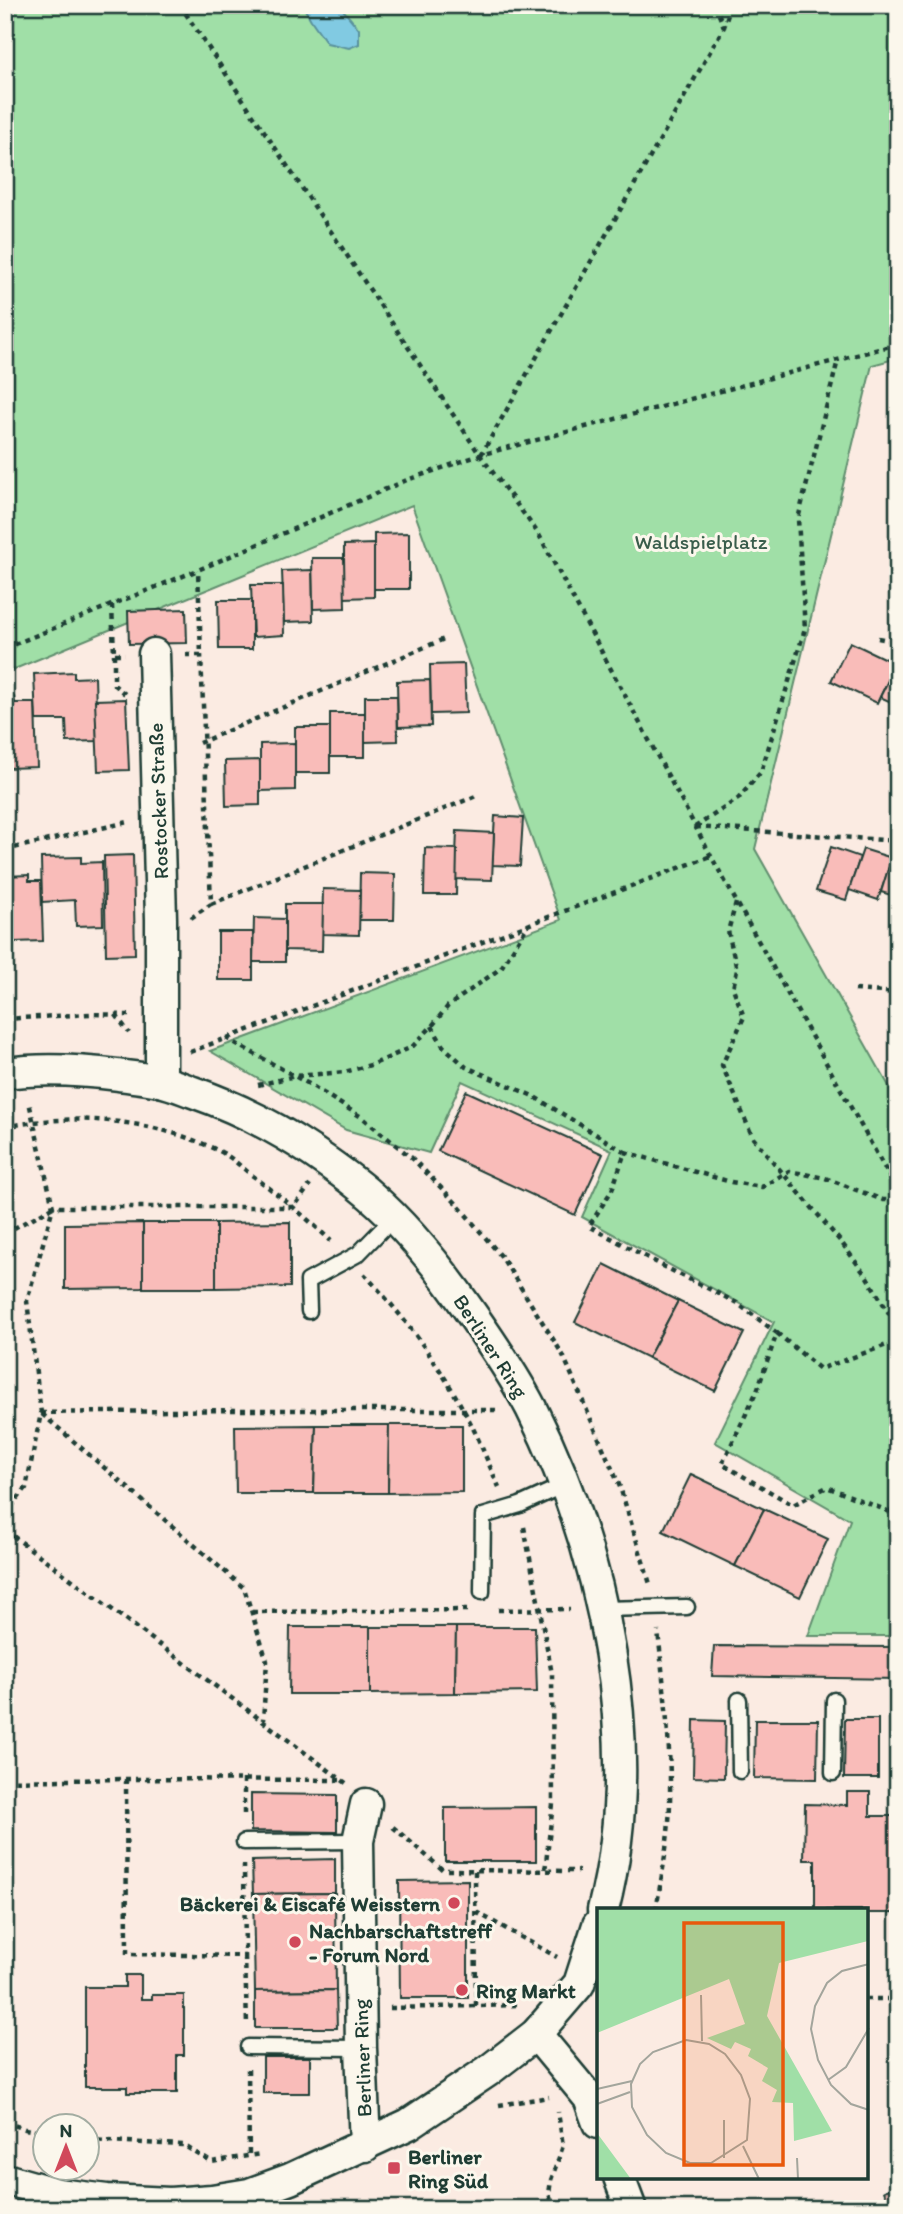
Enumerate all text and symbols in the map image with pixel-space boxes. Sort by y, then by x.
park label: Waldspielplatz [635,529,768,554]
street label: Rostocker Straße [143,722,173,880]
street label: Berliner Ring [448,1290,534,1403]
place label: Bäckerei & Eiscafé Weisstern [180,1891,441,1916]
marker: Bäckerei & Eiscafé Weisstern [446,1895,462,1911]
inset map [597,1908,868,2179]
place label: Nachbarschaftstreff - Forum Nord [309,1918,493,1967]
marker: Nachbarschaftstreff - Forum Nord [287,1934,303,1950]
place label: Ring Markt [476,1978,576,2004]
marker: Ring Markt [454,1982,470,1998]
street label: Berliner Ring [347,1998,377,2118]
north arrow [32,2112,102,2182]
text: N [60,2119,72,2142]
place label: Berliner Ring Süd [408,2144,489,2194]
marker: Berliner Ring Süd [386,2160,402,2176]

